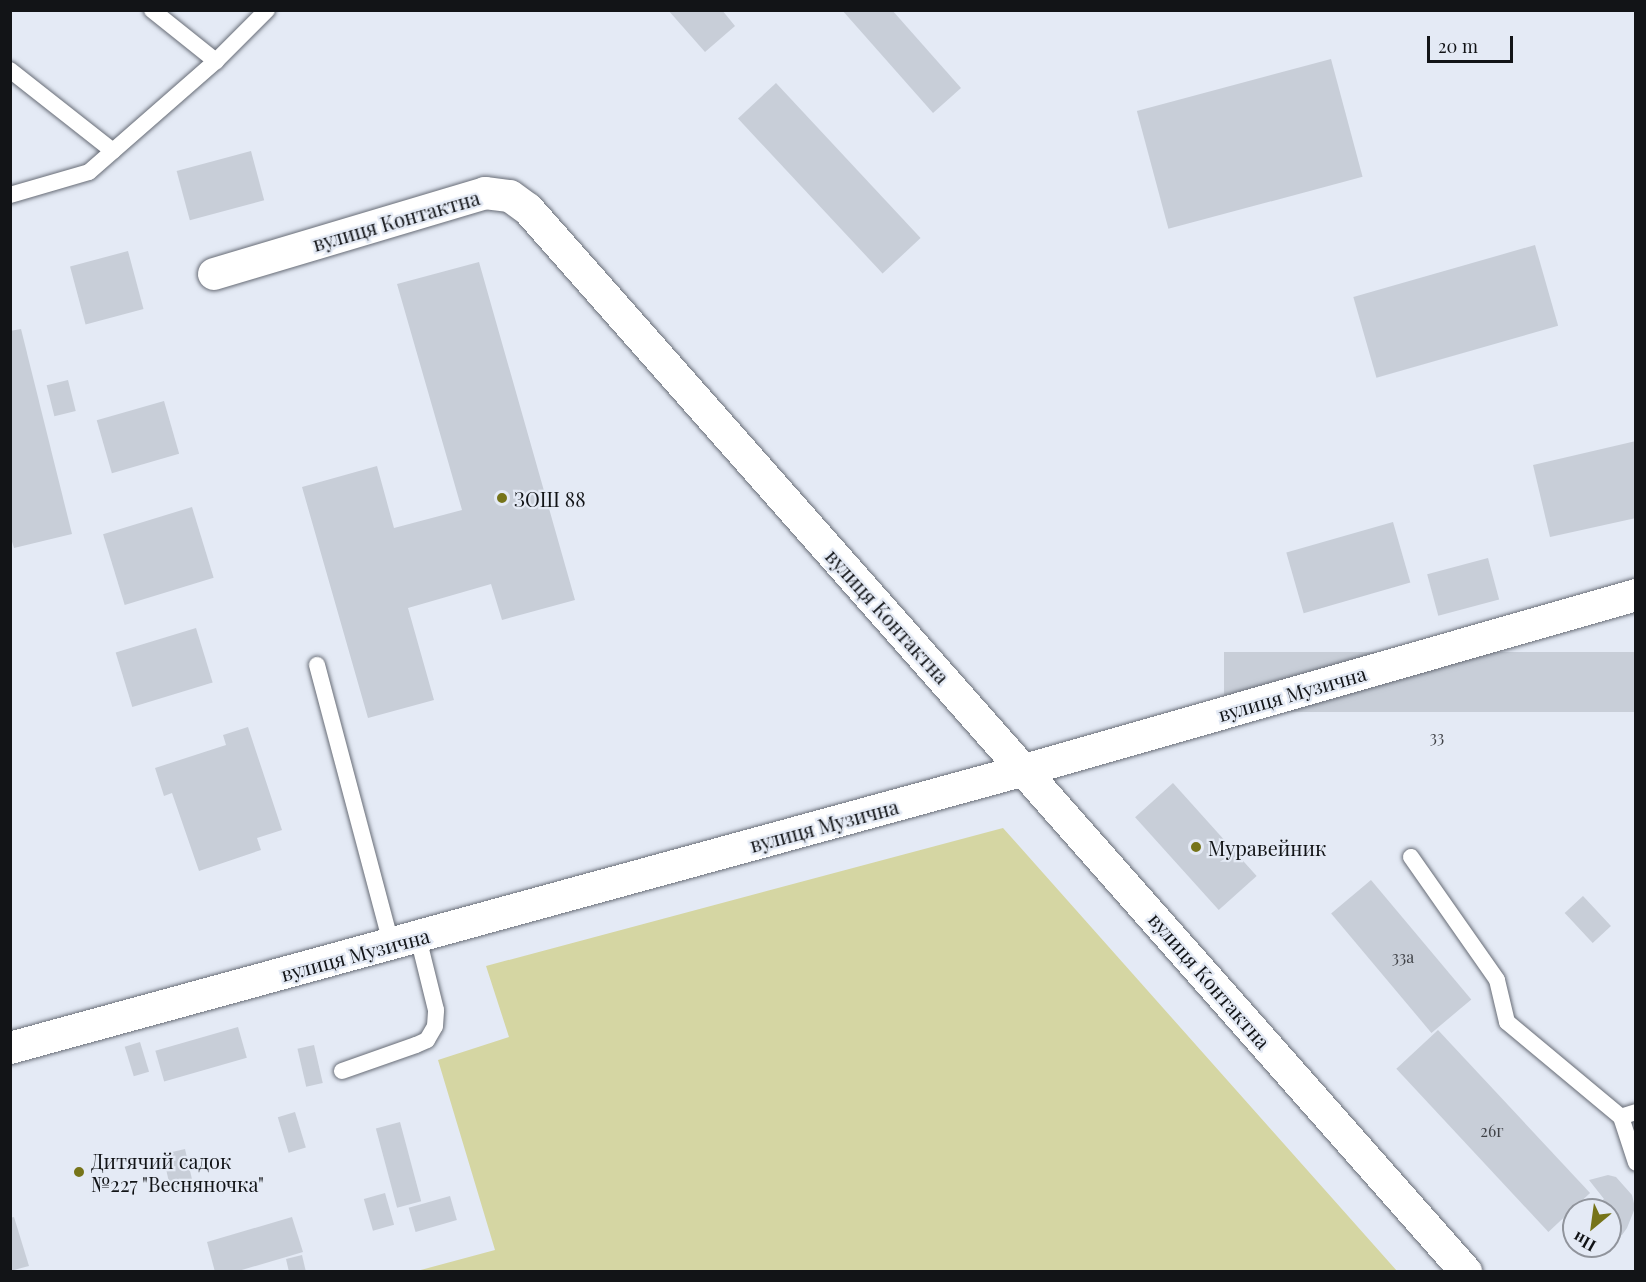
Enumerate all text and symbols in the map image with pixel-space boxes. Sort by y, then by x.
scale bar [1430,24,1516,62]
text: 20 m [1438,34,1478,58]
street label: вулиця Контактна [310,185,482,255]
place label: ЗОШ 88 [514,486,586,510]
marker: ЗОШ 88 [495,491,509,505]
street label: вулиця Контактна [821,544,955,688]
street label: вулиця Музична [1215,660,1369,726]
house number: 33 [1430,727,1444,747]
street label: вулиця Музична [747,794,901,856]
place label: Муравейник [1208,835,1327,859]
marker: Муравейник [1189,840,1203,854]
street label: вулиця Контактна [1144,907,1276,1053]
street label: вулиця Музична [278,923,432,985]
house number: 33а [1392,947,1414,967]
house number: 26г [1480,1121,1504,1141]
place label: Дитячий садок №227 "Весняночка" [91,1148,264,1195]
marker: Дитячий садок №227 "Весняночка" [72,1165,86,1179]
north arrow [1562,1198,1622,1258]
text: Пн [1569,1228,1599,1257]

